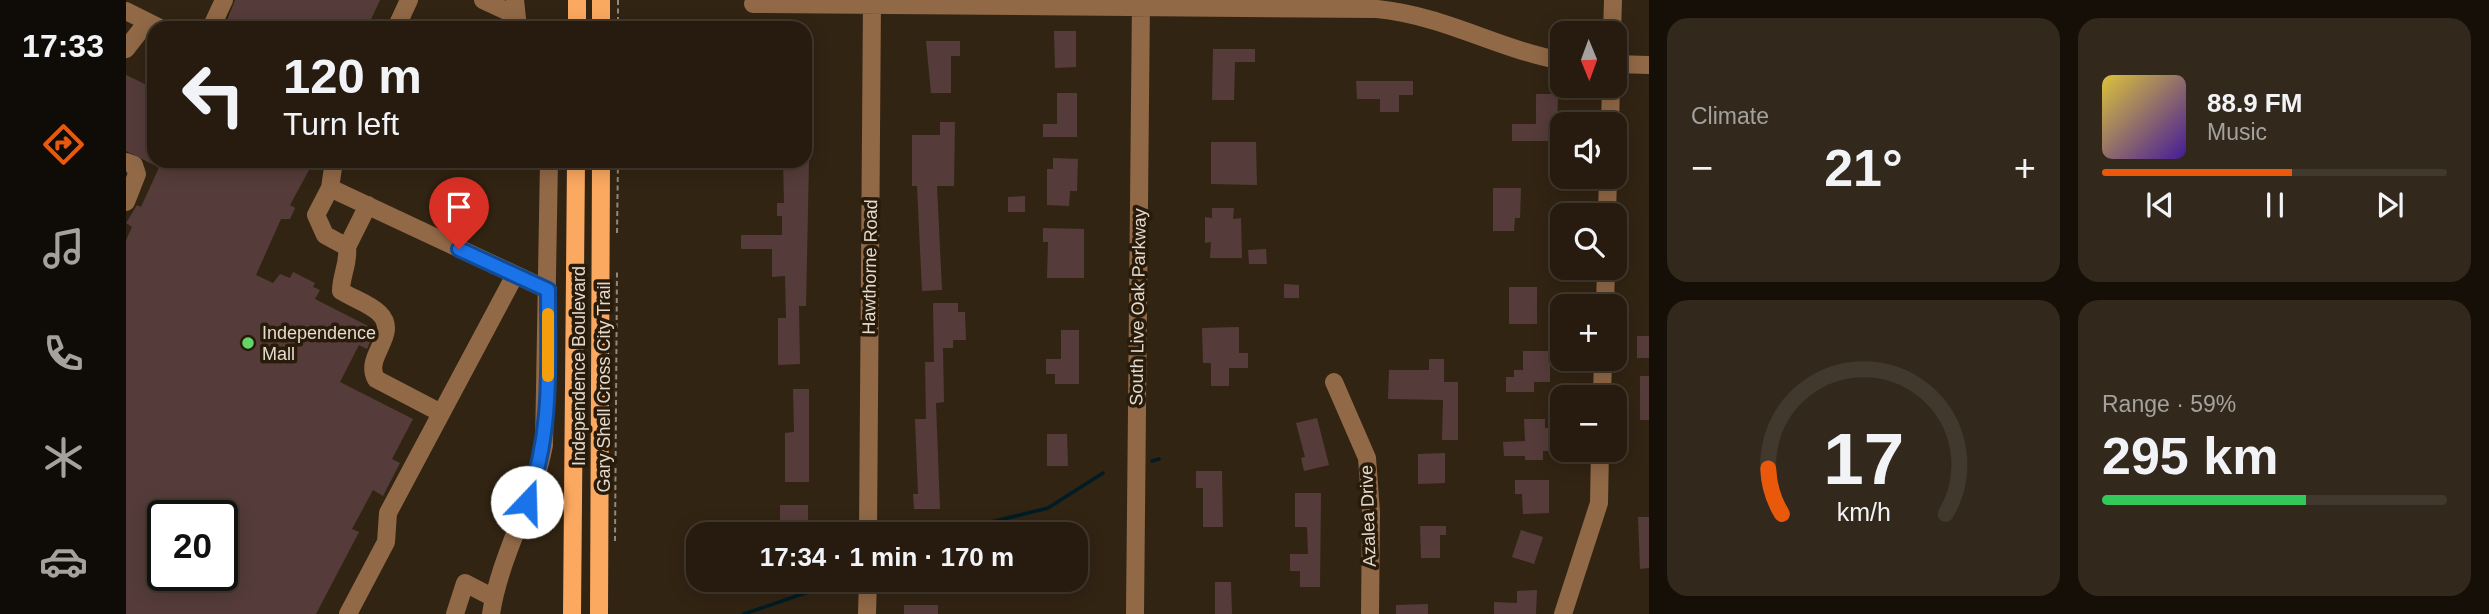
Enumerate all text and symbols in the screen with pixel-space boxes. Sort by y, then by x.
north arrow [1550,21,1628,98]
map controls [1550,21,1627,462]
text: 17:33 [22,28,104,64]
icon: left [168,49,259,140]
text: 120 m [283,49,422,103]
text: 88.9 FM [2207,88,2302,118]
text: Climate [1691,103,1769,129]
text: Turn left [283,106,399,142]
button: sound [1550,112,1627,189]
text: Music [2207,119,2267,145]
icon: directions [39,120,88,169]
text: 21° [1824,139,1903,197]
text: − [1691,147,1713,189]
text: + [2014,147,2036,189]
pin [429,177,489,249]
icon: previous [2141,186,2179,224]
icon: pause [2256,186,2294,224]
icon: next [2371,186,2409,224]
icon: arrive [440,188,478,226]
street label: Hawthorne Road [859,199,881,335]
button: search [1550,203,1627,280]
street label: South Live Oak Parkway [1126,208,1150,406]
icon: music [39,224,88,273]
street label: Independence Boulevard [569,266,589,466]
street label: Gary Shell Cross City Trail [594,281,614,493]
button: + [1550,294,1627,371]
place label: Independence Mall [262,323,376,364]
icon: phone [39,329,88,378]
marker: Independence Mall [240,335,256,351]
button: − [1550,385,1627,462]
text: Range · 59% [2102,391,2236,417]
text: 17 [1823,418,1904,499]
text: 295 km [2102,427,2278,485]
icon: climate [39,433,88,482]
position arrow [490,465,564,539]
street label: Azalea Drive [1356,465,1380,567]
text: km/h [1836,498,1891,526]
speed limit sign: 20 [147,500,238,591]
icon: car [39,537,88,586]
text: 17:34 · 1 min · 170 m [760,542,1014,572]

